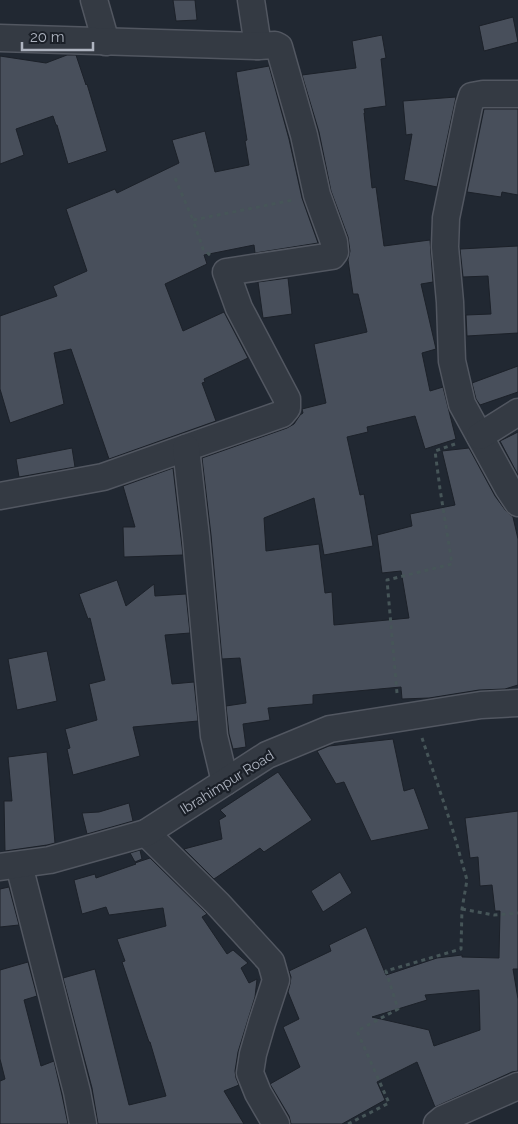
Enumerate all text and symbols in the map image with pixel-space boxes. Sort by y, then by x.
scale bar [22,20,94,52]
text: 20 m [30,28,65,46]
street label: Ibrahimpur Road [177,747,277,817]

